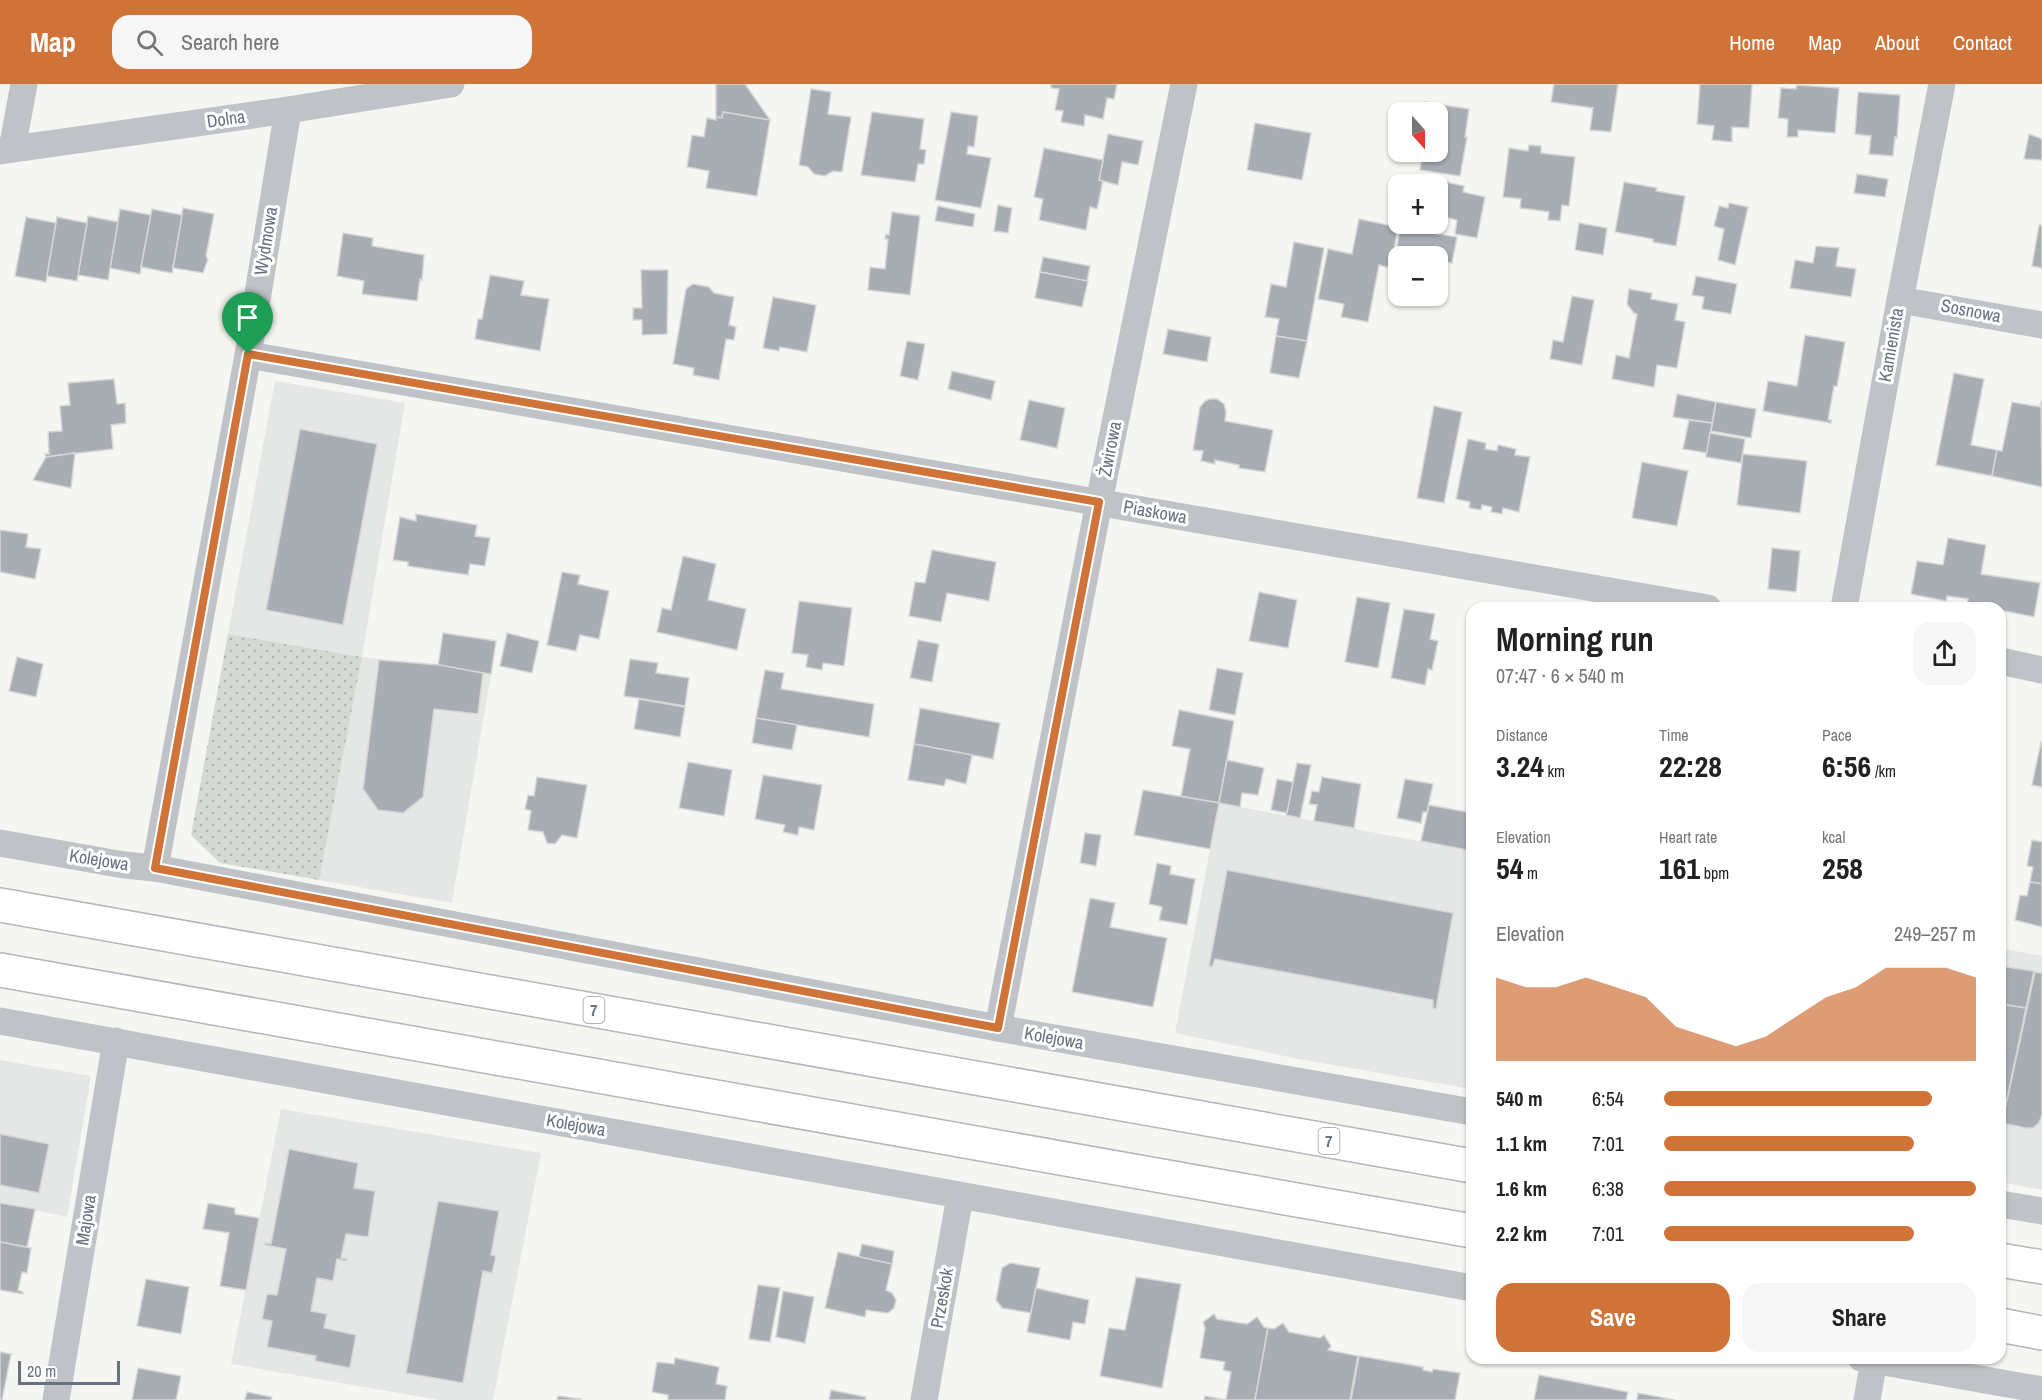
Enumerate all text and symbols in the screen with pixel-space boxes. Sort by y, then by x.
search box [112,15,532,69]
text: Map [30,23,76,61]
icon: search [133,26,166,59]
text: Search here [181,27,279,57]
text: Home [1729,28,1775,57]
text: Map [1808,28,1842,57]
text: About [1875,28,1920,57]
text: Contact [1953,28,2012,57]
north arrow [1388,102,1448,162]
map controls [1388,102,1448,306]
street label: Dolna [205,103,247,134]
button: + [1388,174,1448,234]
street label: Wydmowa [248,205,283,277]
button: − [1388,246,1448,306]
pin [222,292,273,354]
street label: Sosnowa [1939,292,2003,329]
icon: arrive [231,301,264,334]
street label: Kamienista [1872,306,1909,384]
street label: Żwirowa [1092,419,1127,479]
street label: Piaskowa [1121,494,1189,529]
text: Morning run [1496,617,1654,661]
button: share [1913,622,1976,685]
text: 07:47 · 6 × 540 m [1496,662,1624,689]
text: Distance [1496,724,1548,746]
text: Time [1659,724,1689,746]
text: Pace [1822,724,1852,746]
text: 3.24 [1496,746,1544,786]
text: 22:28 [1659,746,1722,786]
text: 6:56 [1822,746,1871,786]
text: km [1544,760,1565,782]
text: /km [1871,760,1896,782]
text: Elevation [1496,826,1551,848]
text: Heart rate [1659,826,1717,848]
text: kcal [1822,826,1845,848]
street label: Kolejowa [68,842,131,877]
text: 54 [1496,848,1523,888]
text: 161 [1659,848,1700,888]
text: 258 [1822,848,1863,888]
text: m [1523,862,1538,884]
text: bpm [1700,862,1729,884]
text: Elevation [1496,920,1564,947]
text: 249–257 m [1894,920,1976,947]
road number: 7 [584,997,604,1023]
street label: Kolejowa [1022,1020,1086,1055]
text: 540 m [1496,1085,1543,1112]
text: 6:54 [1592,1085,1624,1112]
street label: Kolejowa [544,1107,608,1142]
road number: 7 [1318,1128,1340,1154]
text: 1.1 km [1496,1130,1547,1157]
text: 7:01 [1592,1130,1624,1157]
text: 1.6 km [1496,1175,1547,1202]
text: 6:38 [1592,1175,1624,1202]
street label: Majowa [69,1193,102,1247]
text: 2.2 km [1496,1220,1547,1247]
text: 7:01 [1592,1220,1624,1247]
street label: Przeskok [924,1265,959,1330]
button: Save [1496,1283,1730,1352]
button: Share [1742,1283,1976,1352]
scale bar [18,1358,120,1386]
text: 20 m [27,1360,56,1382]

